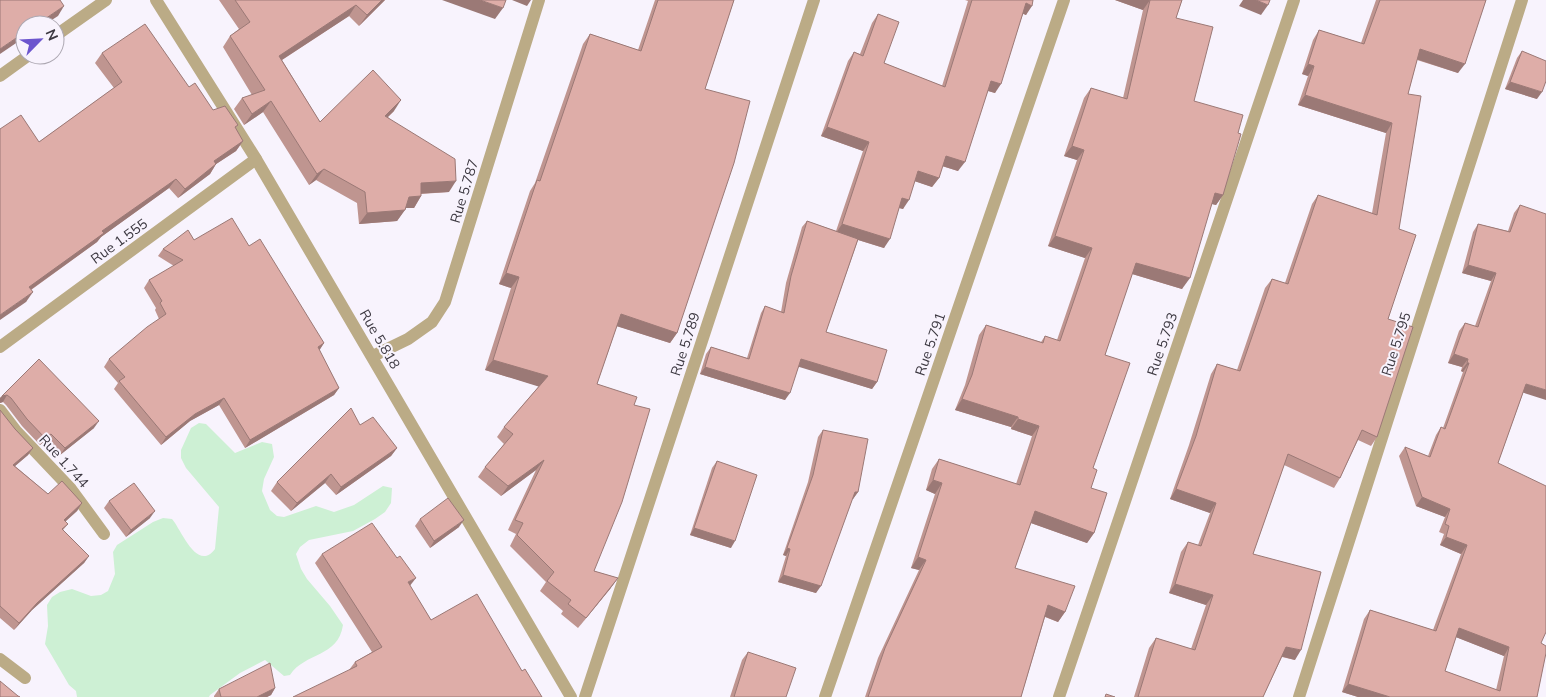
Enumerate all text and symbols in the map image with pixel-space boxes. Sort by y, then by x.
north arrow [15,15,65,65]
text: N [42,26,62,43]
street label: Rue 5.787 [446,157,482,225]
street label: Rue 1.555 [87,214,151,268]
street label: Rue 5.818 [356,306,404,372]
street label: Rue 5.789 [666,310,704,378]
street label: Rue 5.791 [911,310,949,378]
street label: Rue 5.793 [1143,310,1181,378]
street label: Rue 5.795 [1377,310,1415,378]
street label: Rue 1.744 [35,431,93,492]

